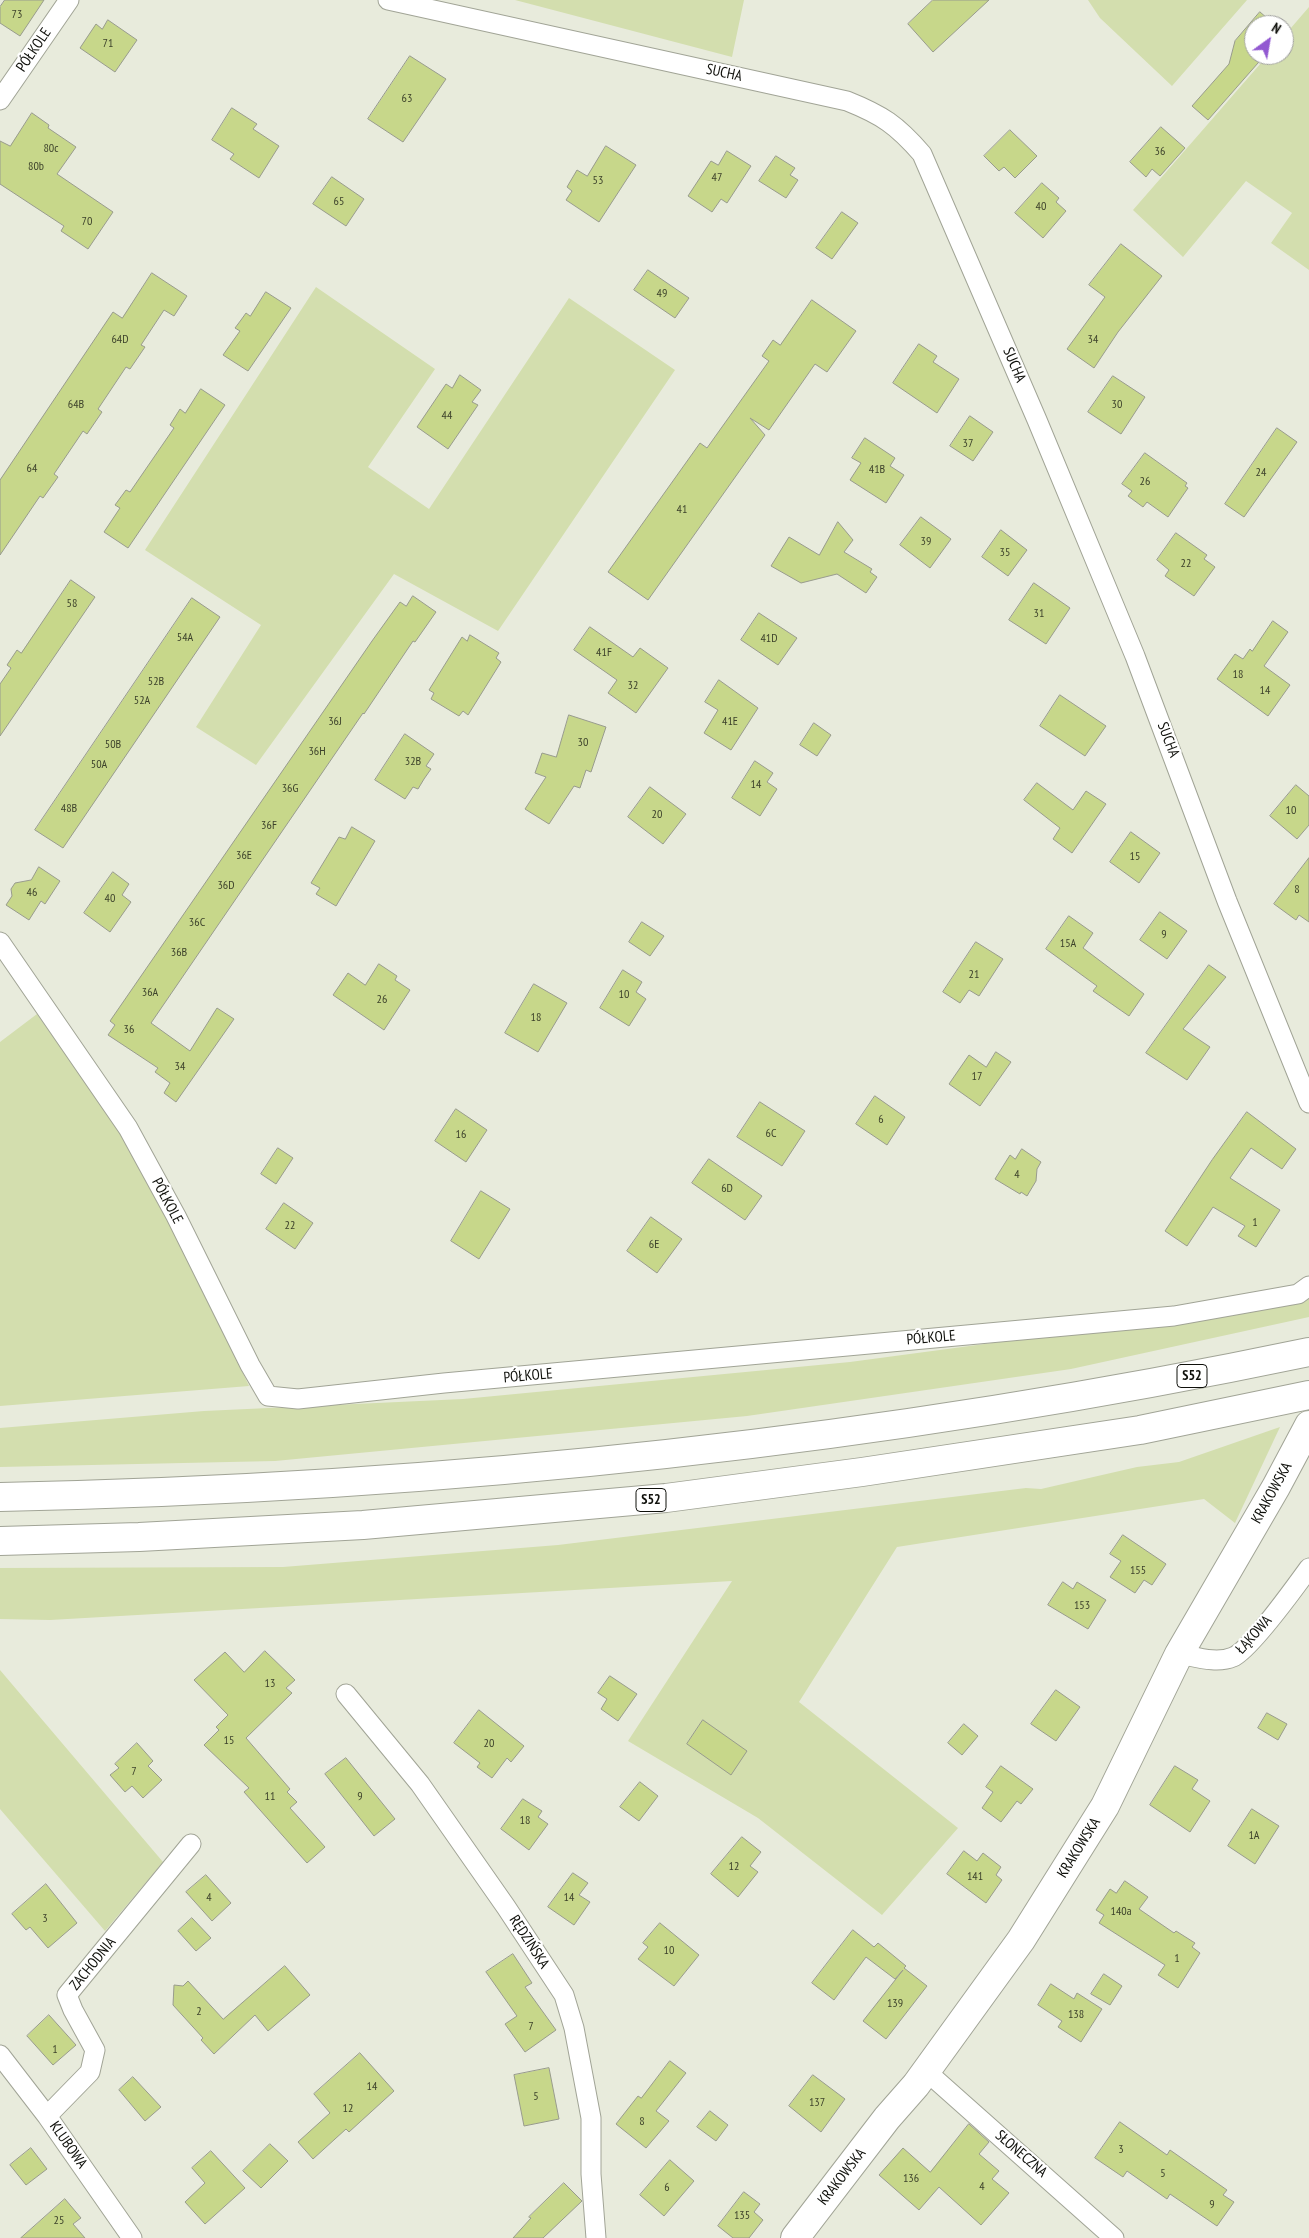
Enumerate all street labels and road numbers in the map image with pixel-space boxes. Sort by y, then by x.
street label: PÓŁKOLE [13,25,55,75]
street label: SUCHA [704,60,744,86]
street label: SUCHA [999,345,1029,385]
street label: SUCHA [1153,720,1183,760]
street label: PÓŁKOLE [148,1175,186,1227]
street label: PÓŁKOLE [906,1327,956,1349]
road number: S52 [1177,1364,1207,1388]
street label: PÓŁKOLE [503,1365,553,1387]
street label: KRAKOWSKA [1248,1459,1296,1527]
road number: S52 [636,1488,666,1512]
street label: ŁĄKOWA [1232,1612,1276,1658]
street label: KRAKOWSKA [1054,1815,1104,1881]
street label: RĘDZIŃSKA [505,1912,553,1972]
street label: ZACHODNIA [66,1934,120,1994]
street label: KLUBOWA [45,2118,91,2172]
street label: SŁONECZNA [991,2127,1051,2181]
street label: KRAKOWSKA [814,2145,870,2209]

